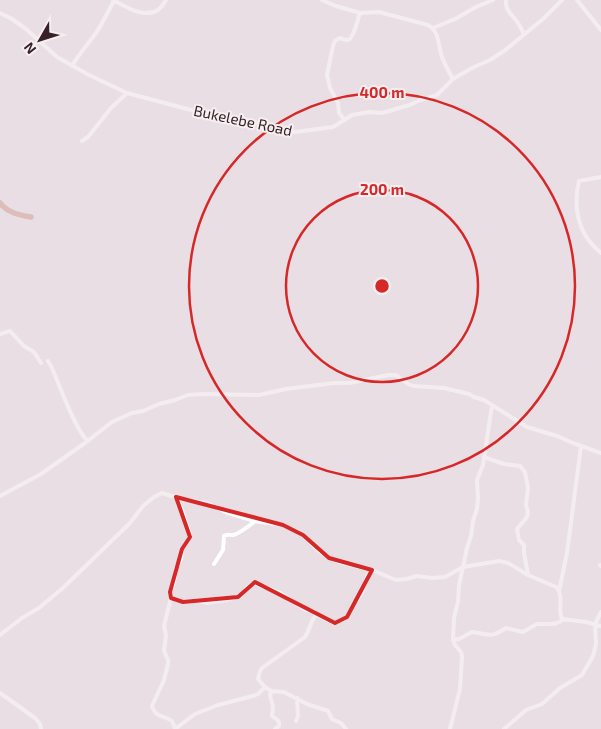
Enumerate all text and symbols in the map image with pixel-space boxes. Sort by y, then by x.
north arrow [15,15,65,65]
text: N [20,39,39,58]
text: 400 m [360,83,404,101]
street label: Bukelebe Road [192,101,294,139]
text: 200 m [360,180,404,198]
centre of rings [373,277,391,295]

